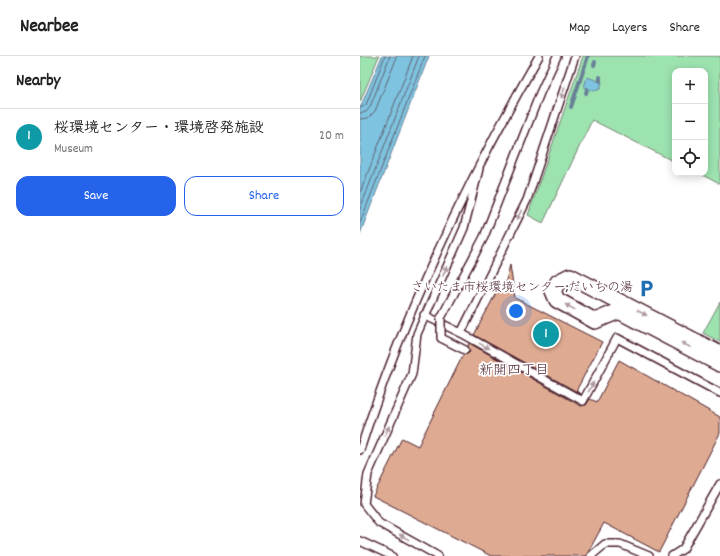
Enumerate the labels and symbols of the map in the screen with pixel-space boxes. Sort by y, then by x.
one-way arrow [560,87,566,99]
one-way arrow [516,210,523,221]
one-way arrow [442,265,448,276]
parking icon: さいたま市桜環境センター;だいちの湯 [636,278,656,298]
place label: さいたま市桜環境センター;だいちの湯 [411,279,633,298]
your location [506,301,526,321]
one-way arrow [564,304,575,311]
one-way arrow [636,310,648,316]
pin: 1 [533,319,559,349]
one-way arrow [680,342,691,348]
one-way arrow [478,343,490,350]
district label: 新開四丁目 [479,361,549,381]
one-way arrow [588,381,594,392]
one-way arrow [384,426,390,437]
one-way arrow [398,534,410,540]

